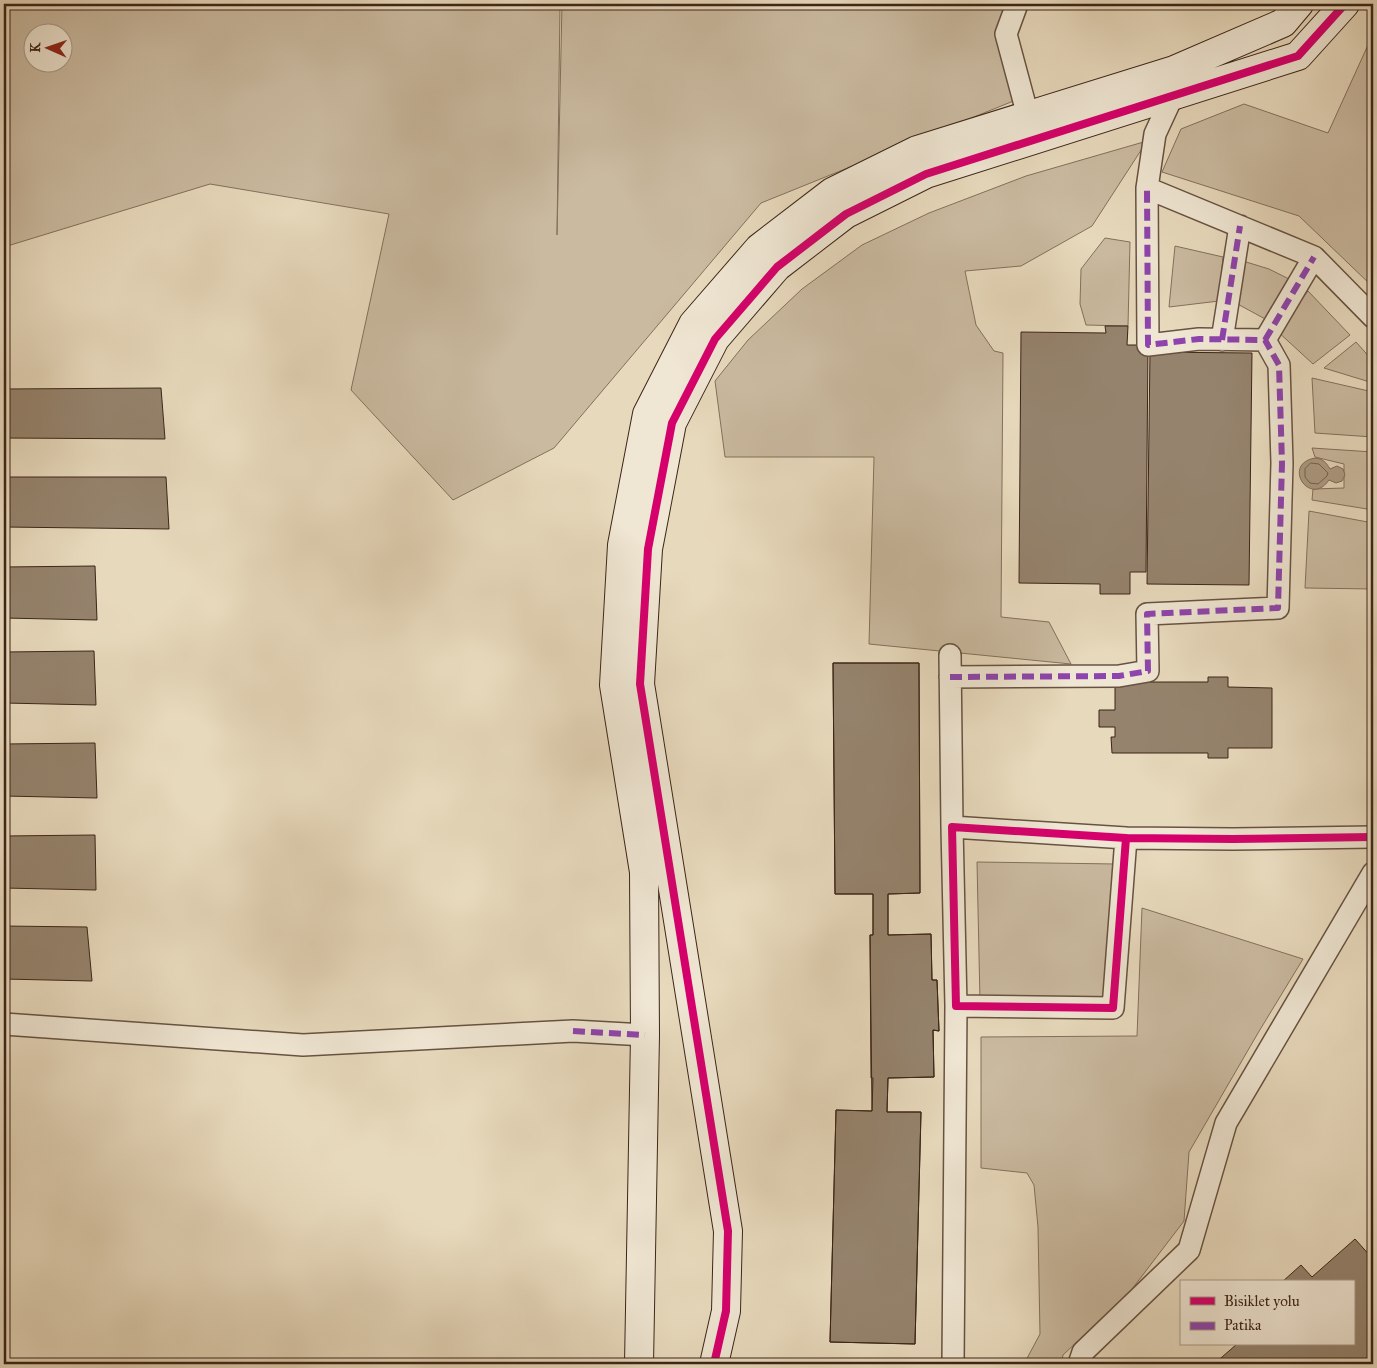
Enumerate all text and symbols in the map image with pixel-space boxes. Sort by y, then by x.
north arrow [22,22,72,72]
text: K [27,41,44,53]
legend [1180,1280,1354,1346]
text: Bisiklet yolu [1224,1292,1300,1310]
text: Patika [1224,1316,1262,1334]

